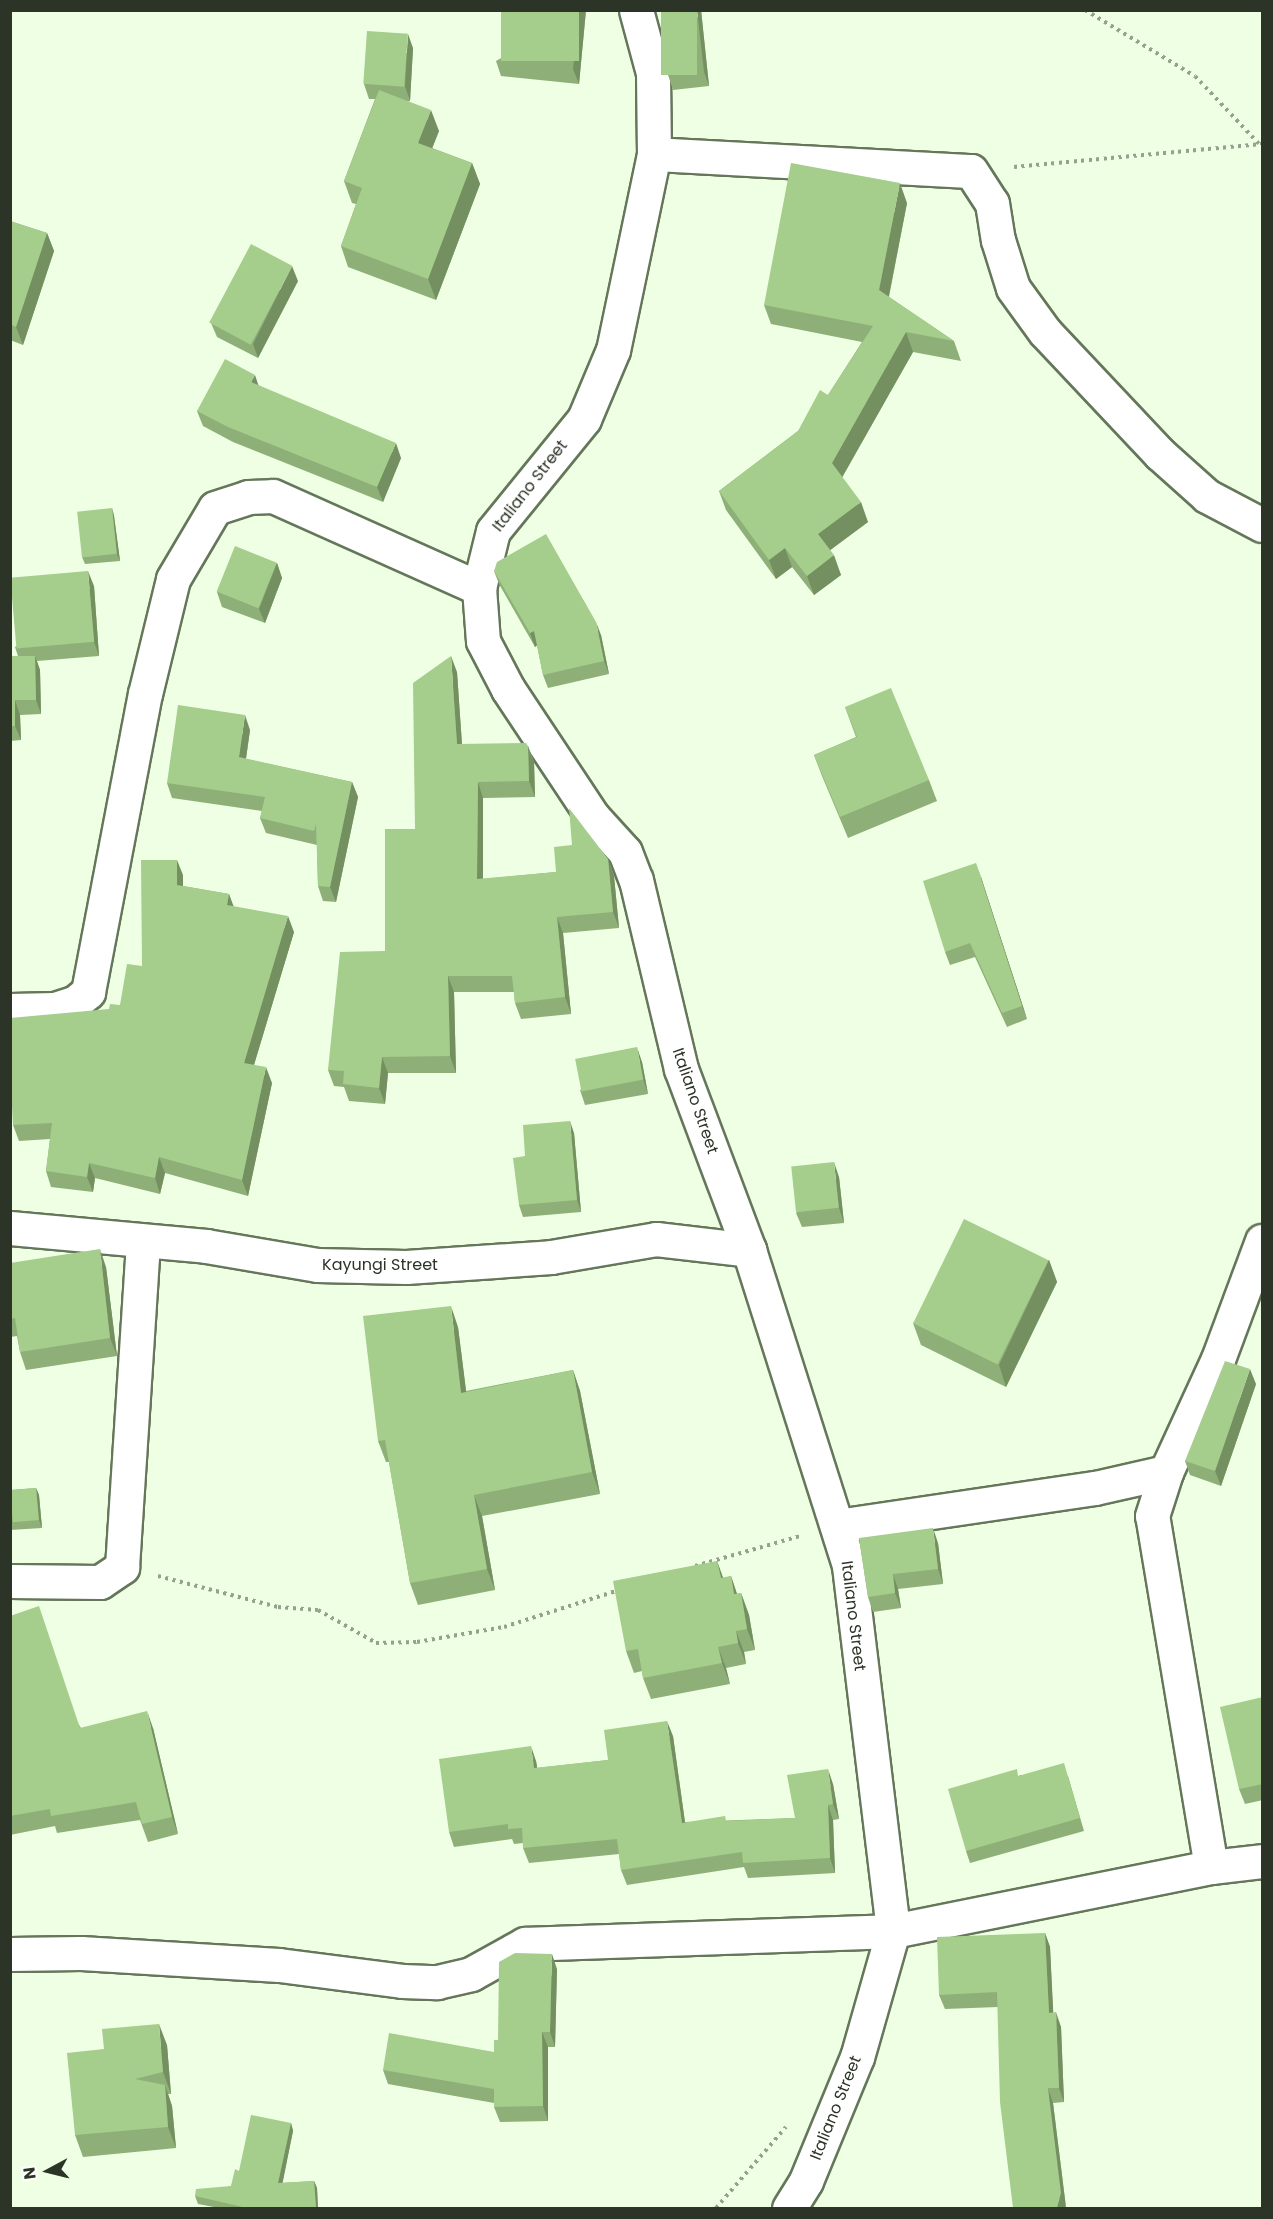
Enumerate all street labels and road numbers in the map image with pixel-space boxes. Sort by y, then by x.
street label: Italiano Street [488,436,572,536]
street label: Italiano Street [668,1045,722,1157]
street label: Kayungi Street [322,1255,438,1275]
street label: Italiano Street [837,1560,869,1672]
street label: Italiano Street [806,2053,866,2163]

